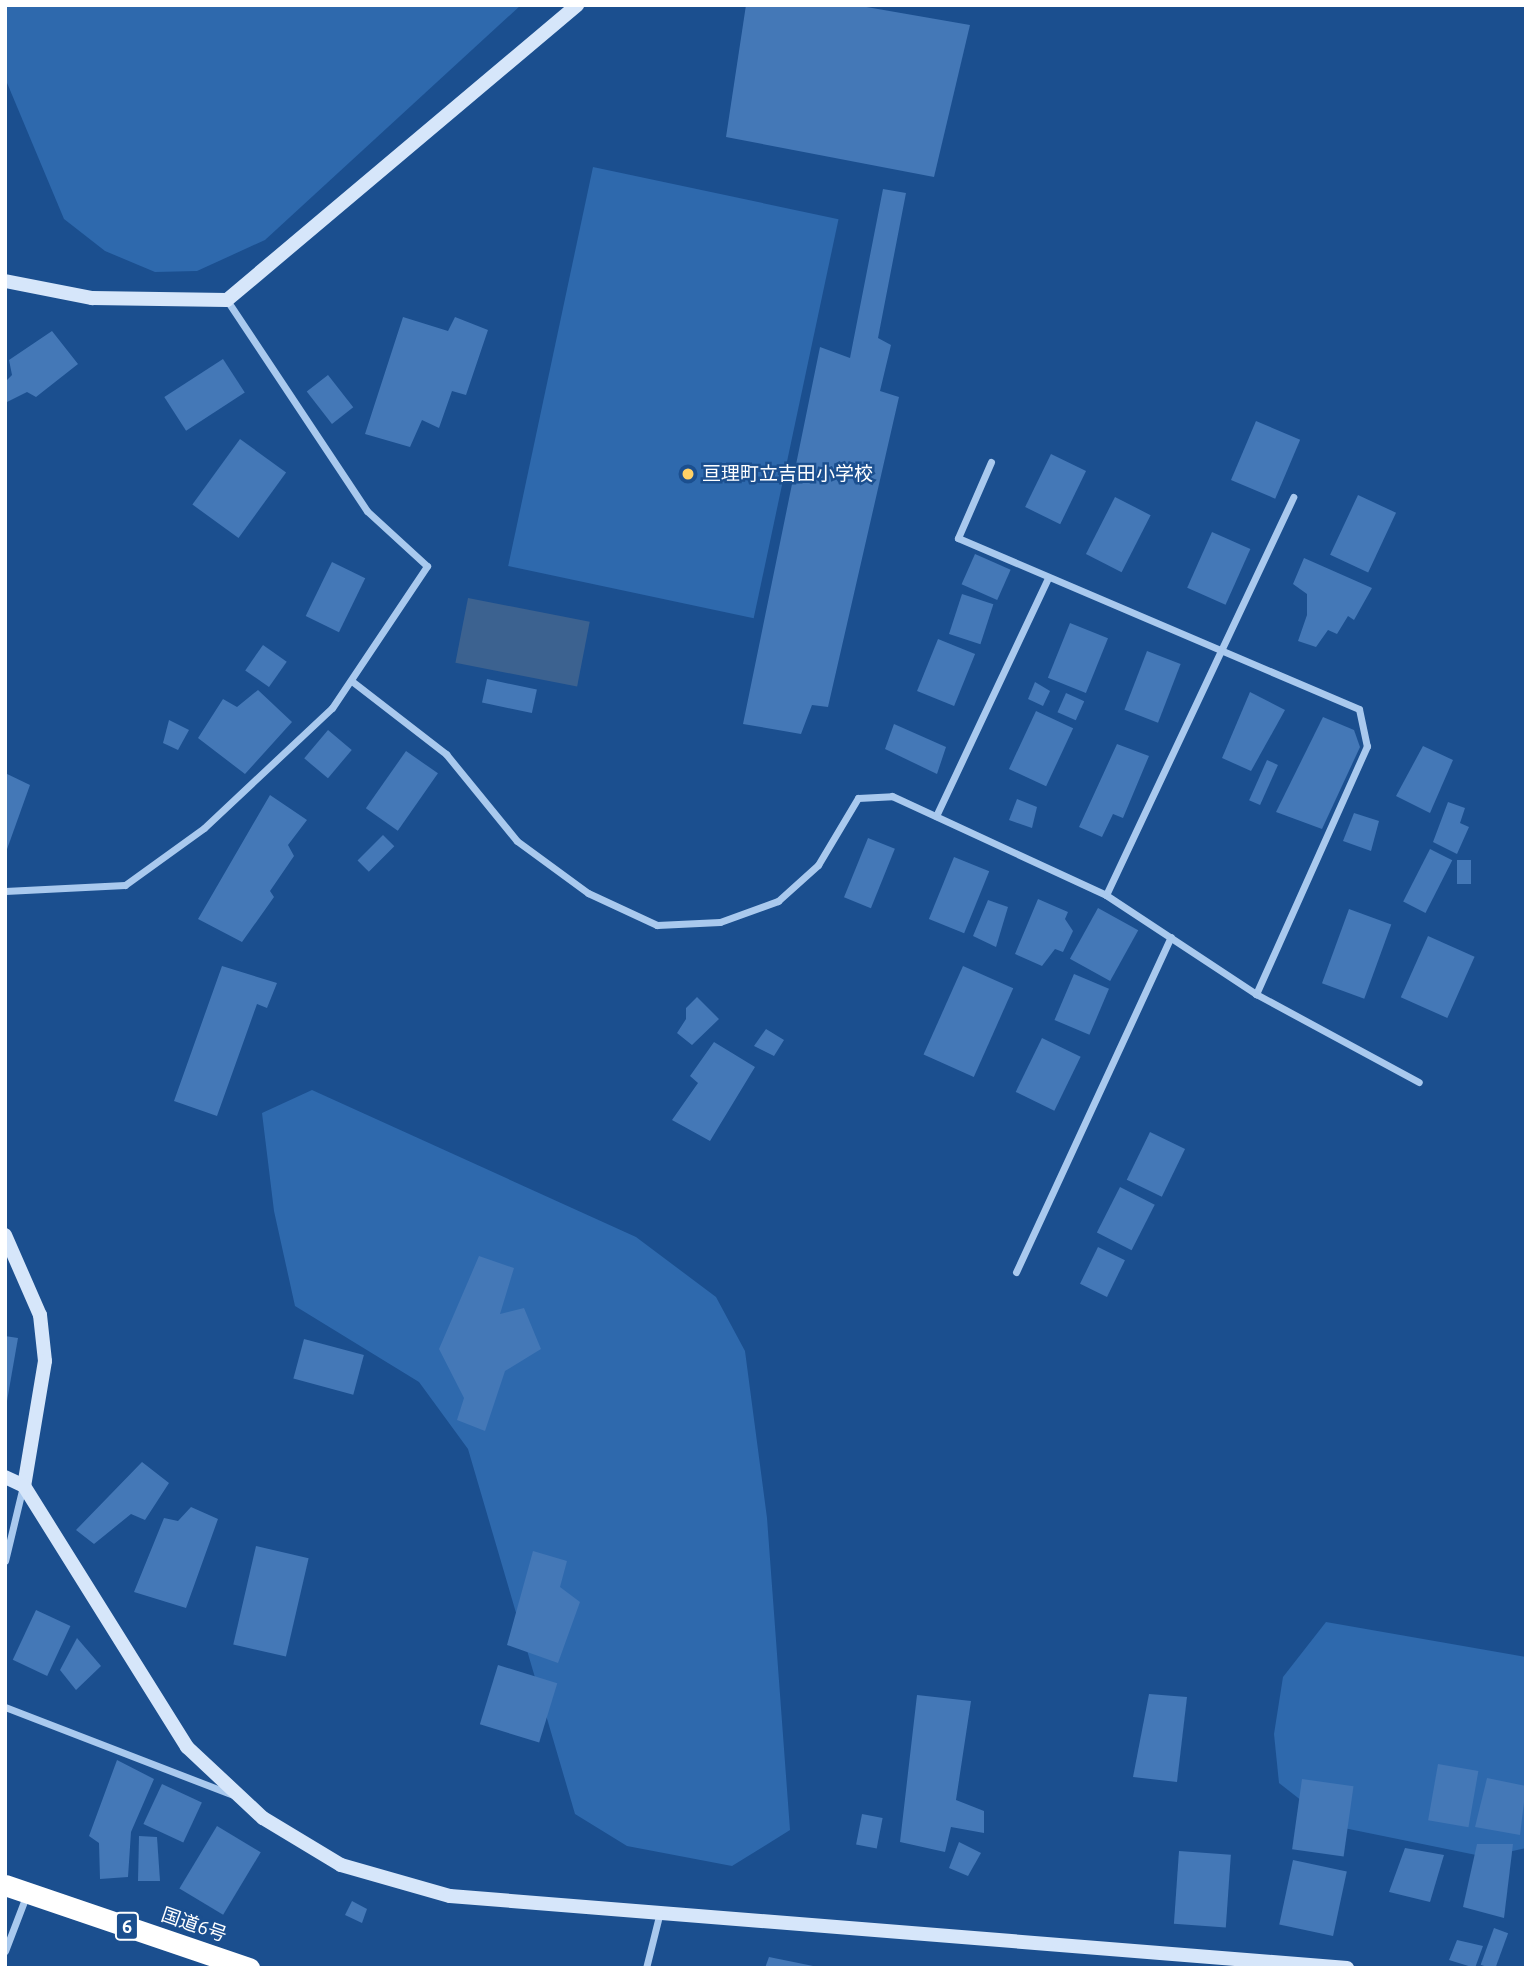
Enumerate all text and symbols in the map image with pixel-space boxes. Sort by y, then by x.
place label: 亘理町立吉田小学校 [702,463,873,485]
marker: 亘理町立吉田小学校 [680,466,696,482]
street label: 国道6号 [158,1903,230,1947]
road number: 6 [115,1912,139,1940]

